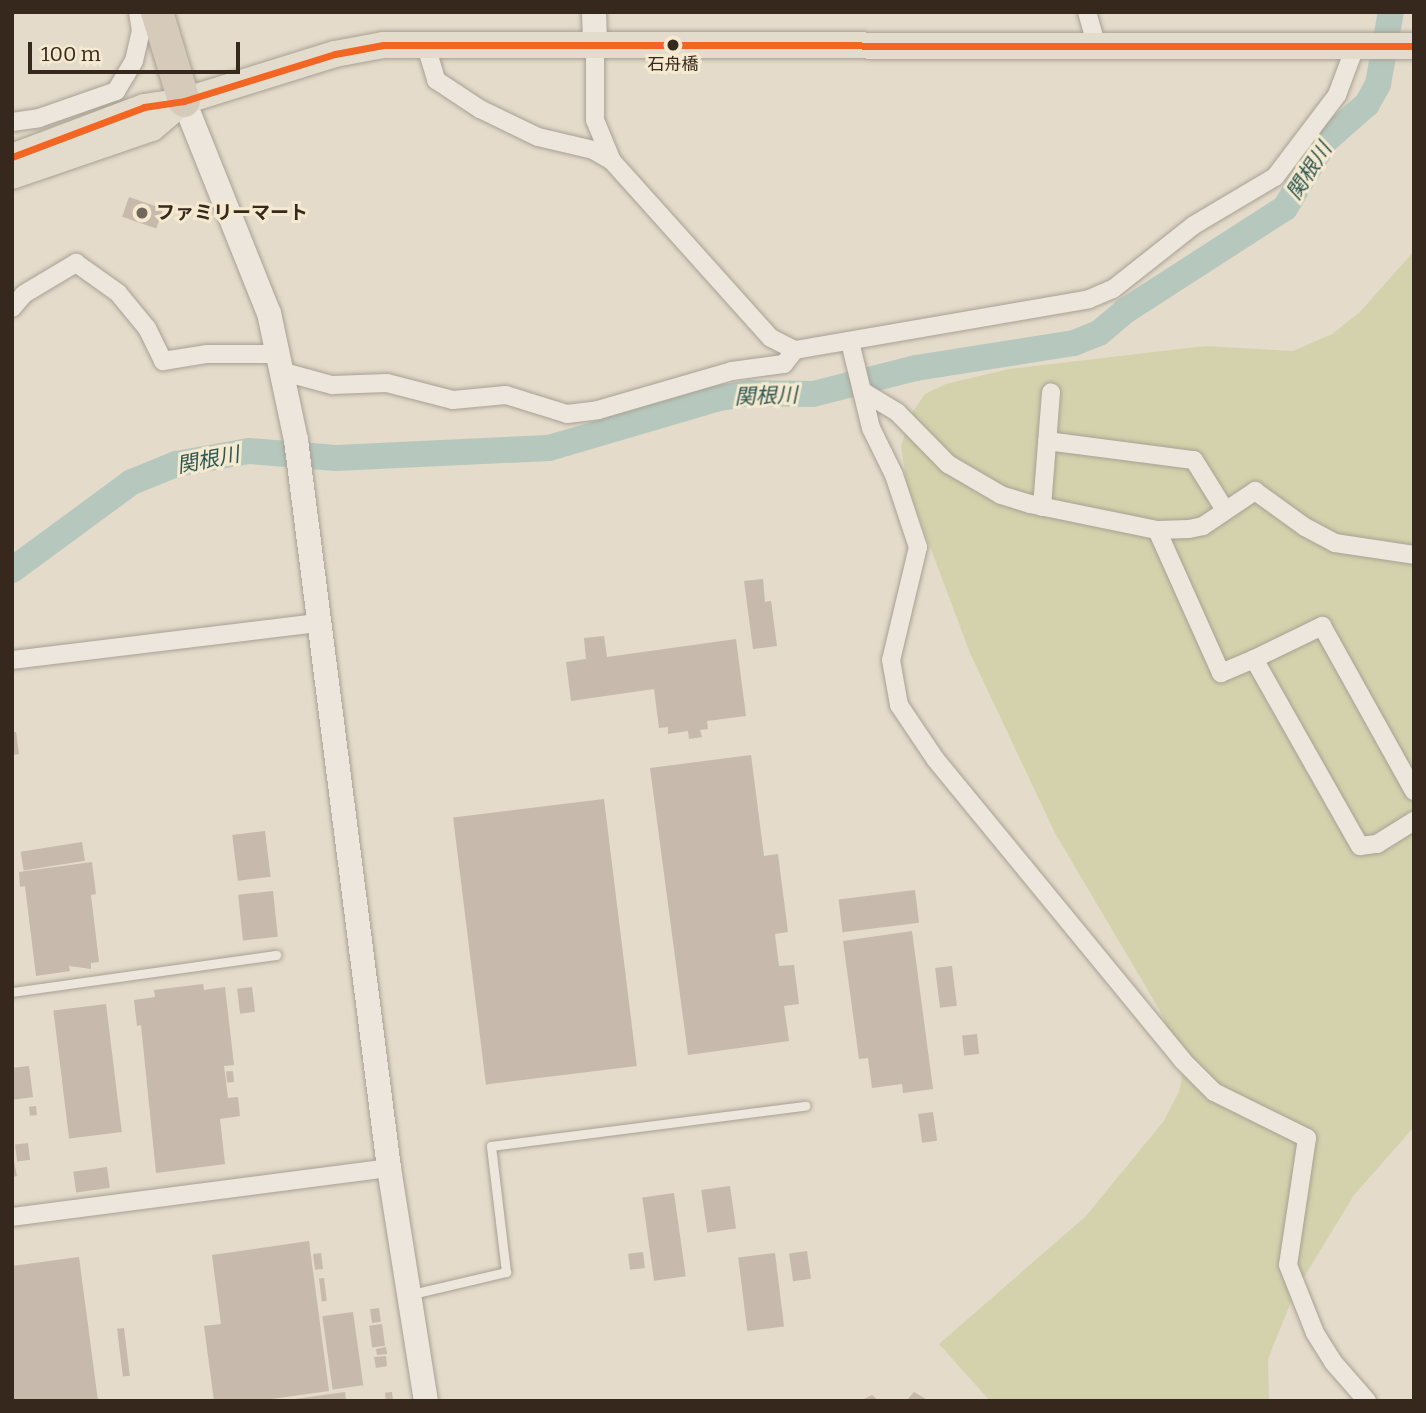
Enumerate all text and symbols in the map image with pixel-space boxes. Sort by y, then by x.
scale bar [32,28,243,72]
marker: 石舟橋 [666,38,680,52]
text: 100 m [41,41,101,67]
place label: 石舟橋 [648,55,698,75]
water label: 関根川 [1281,138,1337,204]
place label: ファミリーマート [156,202,308,224]
marker: ファミリーマート [134,205,150,221]
water label: 関根川 [734,382,798,410]
water label: 関根川 [175,442,241,478]

